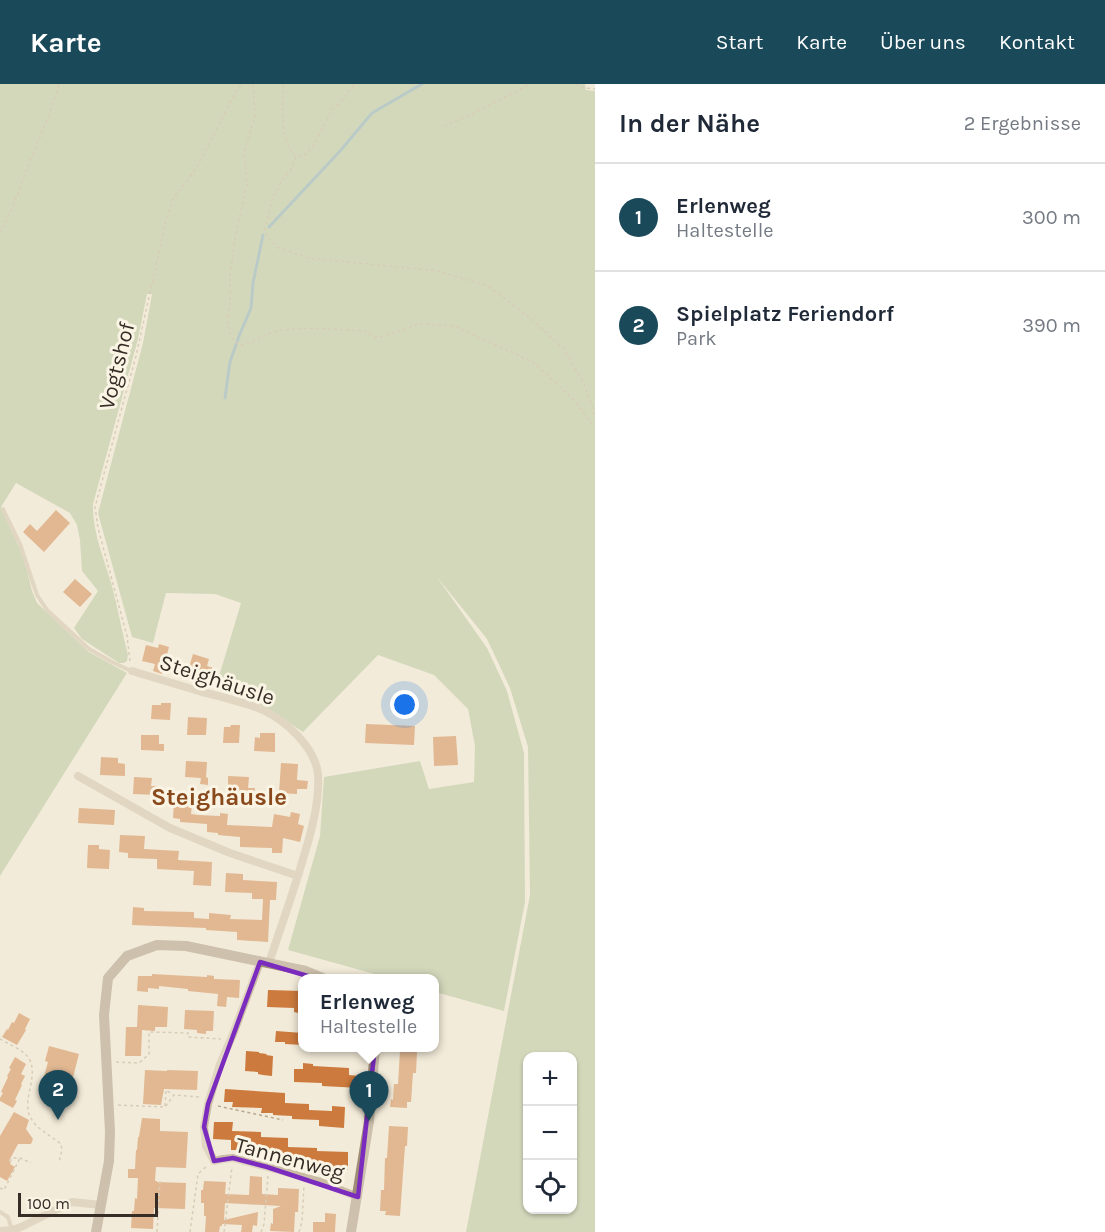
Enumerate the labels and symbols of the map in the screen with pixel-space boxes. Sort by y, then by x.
street label: Vogtshof [94,319,140,412]
street label: Steighäusle [156,649,278,711]
your location [390,690,419,719]
district label: Steighäusle [151,783,287,811]
pin: 2 [38,1070,78,1120]
pin: 1 [350,1072,388,1121]
street label: Tannenweg [233,1132,348,1186]
scale bar [18,1190,158,1218]

